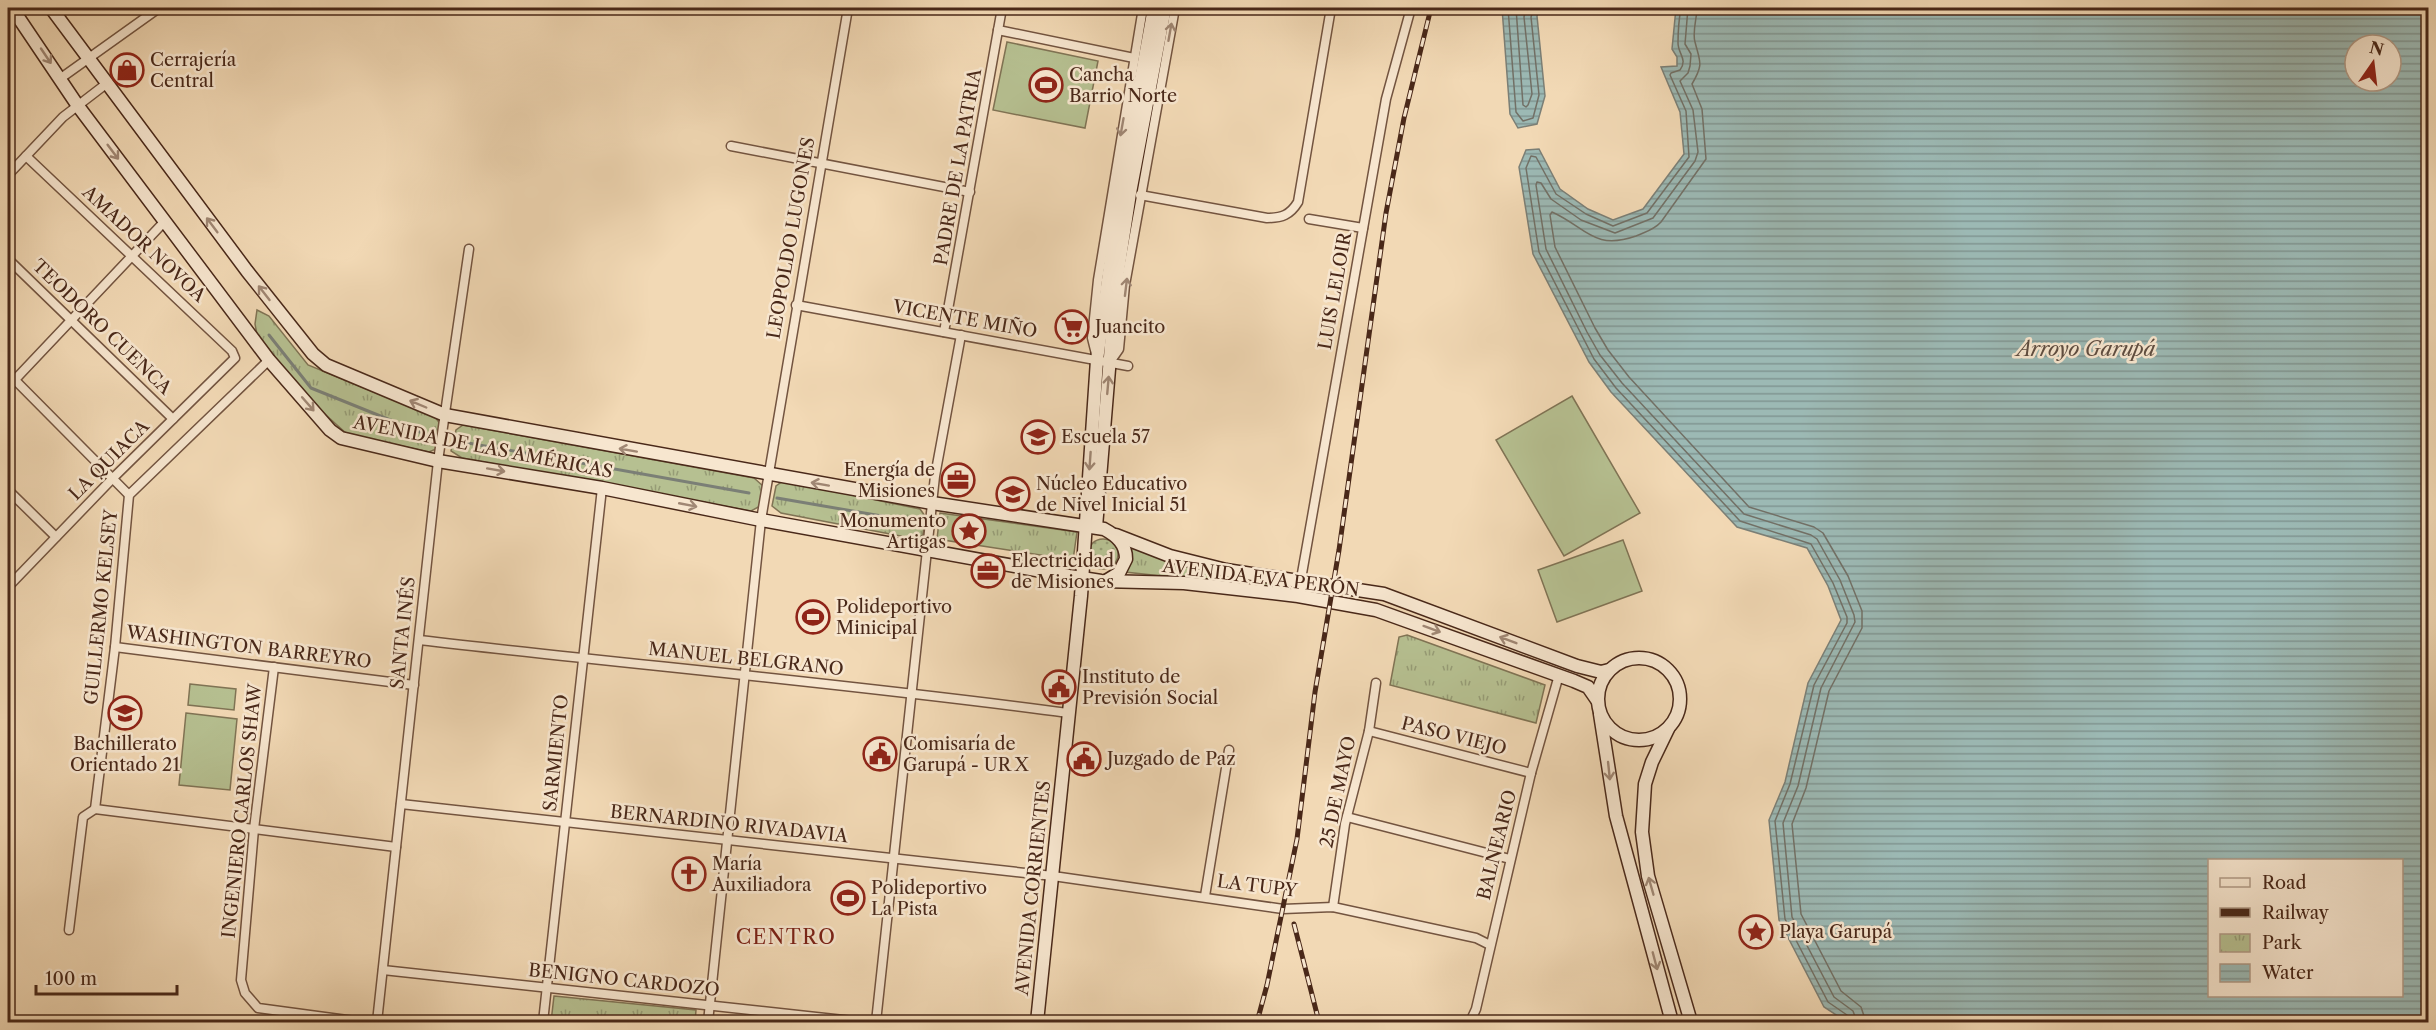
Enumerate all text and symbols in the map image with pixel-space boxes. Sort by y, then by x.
one-way arrow [1165,23,1176,43]
north arrow [2343,33,2403,93]
text: N [2367,37,2386,60]
one-way arrow [39,47,52,64]
place label: Cerrajería Central [150,49,237,92]
shop icon: Cerrajería Central [109,52,145,88]
place label: Cancha Barrio Norte [1069,64,1177,107]
street label: PADRE DE LA PATRIA [930,66,986,267]
sports icon: Cancha Barrio Norte [1028,67,1064,103]
one-way arrow [1116,117,1127,136]
street label: LEOPOLDO LUGONES [762,135,820,341]
one-way arrow [107,144,119,160]
street label: AMADOR NOVOA [77,181,211,307]
one-way arrow [206,217,218,233]
street label: LUIS LELOIR [1314,230,1356,351]
street label: TEODORO CUENCA [28,255,177,400]
one-way arrow [1120,277,1131,297]
one-way arrow [258,285,271,301]
street label: VICENTE MIÑO [890,293,1039,343]
supermarket icon: Juancito [1054,309,1090,345]
place label: Juancito [1092,316,1165,338]
water label: Arroyo Garupá [2014,337,2155,361]
one-way arrow [1102,376,1113,396]
one-way arrow [301,396,315,411]
one-way arrow [409,398,428,409]
street label: AVENIDA DE LAS AMÉRICAS [351,410,615,483]
street label: LA QUIACA [64,415,154,505]
school or university icon: Escuela 57 [1020,419,1056,455]
place label: Escuela 57 [1061,426,1150,448]
one-way arrow [619,444,639,455]
one-way arrow [1085,450,1096,470]
place label: Energía de Misiones [844,459,935,502]
office icon: Energía de Misiones [940,462,976,498]
one-way arrow [486,465,506,476]
place label: Núcleo Educativo de Nivel Inicial 51 [1036,473,1187,516]
school or university icon: Núcleo Educativo de Nivel Inicial 51 [995,476,1031,512]
one-way arrow [811,478,831,489]
one-way arrow [678,500,697,512]
street label: GUILLERMO KELSEY [80,507,122,706]
place label: Monumento Artigas [839,510,946,553]
place icon: Monumento Artigas [951,513,987,549]
place label: Electricidad de Misiones [1011,550,1114,593]
office icon: Electricidad de Misiones [970,553,1006,589]
street label: AVENIDA EVA PERÓN [1160,554,1361,601]
street label: SANTA INÉS [385,576,420,690]
place label: Polideportivo Minicipal [836,596,952,639]
sports icon: Polideportivo Minicipal [795,599,831,635]
street label: WASHINGTON BARREYRO [124,621,373,673]
one-way arrow [1422,625,1440,636]
one-way arrow [1500,633,1518,644]
street label: MANUEL BELGRANO [647,638,845,680]
place label: Instituto de Previsión Social [1082,666,1218,709]
public building icon: Instituto de Previsión Social [1041,669,1077,705]
street label: INGENIERO CARLOS SHAW [218,681,266,939]
street label: SARMIENTO [539,693,573,813]
school or university icon: Bachillerato Orientado 21 [107,695,143,731]
street label: PASO VIEJO [1399,712,1509,760]
place label: Bachillerato Orientado 21 [70,733,180,776]
place label: Comisaría de Garupá - UR X [903,733,1030,776]
street label: 25 DE MAYO [1315,734,1361,850]
public building icon: Comisaría de Garupá - UR X [862,736,898,772]
public building icon: Juzgado de Paz [1066,741,1102,777]
place label: Juzgado de Paz [1104,748,1236,770]
one-way arrow [1604,761,1615,781]
street label: AVENIDA CORRIENTES [1011,779,1055,998]
street label: BALNEARIO [1473,788,1521,902]
street label: BERNARDINO RIVADAVIA [609,801,850,847]
place label: María Auxiliadora [711,853,812,896]
church icon: María Auxiliadora [671,856,707,892]
legend [2208,859,2403,997]
street label: LA TUPY [1216,870,1300,902]
text: Road [2262,872,2307,894]
place label: Polideportivo La Pista [871,877,987,920]
one-way arrow [1645,877,1656,896]
sports icon: Polideportivo La Pista [830,880,866,916]
text: Railway [2262,902,2330,924]
place icon: Playa Garupá [1738,914,1774,950]
place label: Playa Garupá [1779,921,1893,943]
district label: CENTRO [736,925,836,949]
text: Park [2262,932,2303,954]
one-way arrow [1649,951,1661,970]
scale bar [36,958,177,996]
street label: BENIGNO CARDOZO [527,959,721,1001]
text: Water [2261,962,2314,984]
text: 100 m [45,968,97,990]

